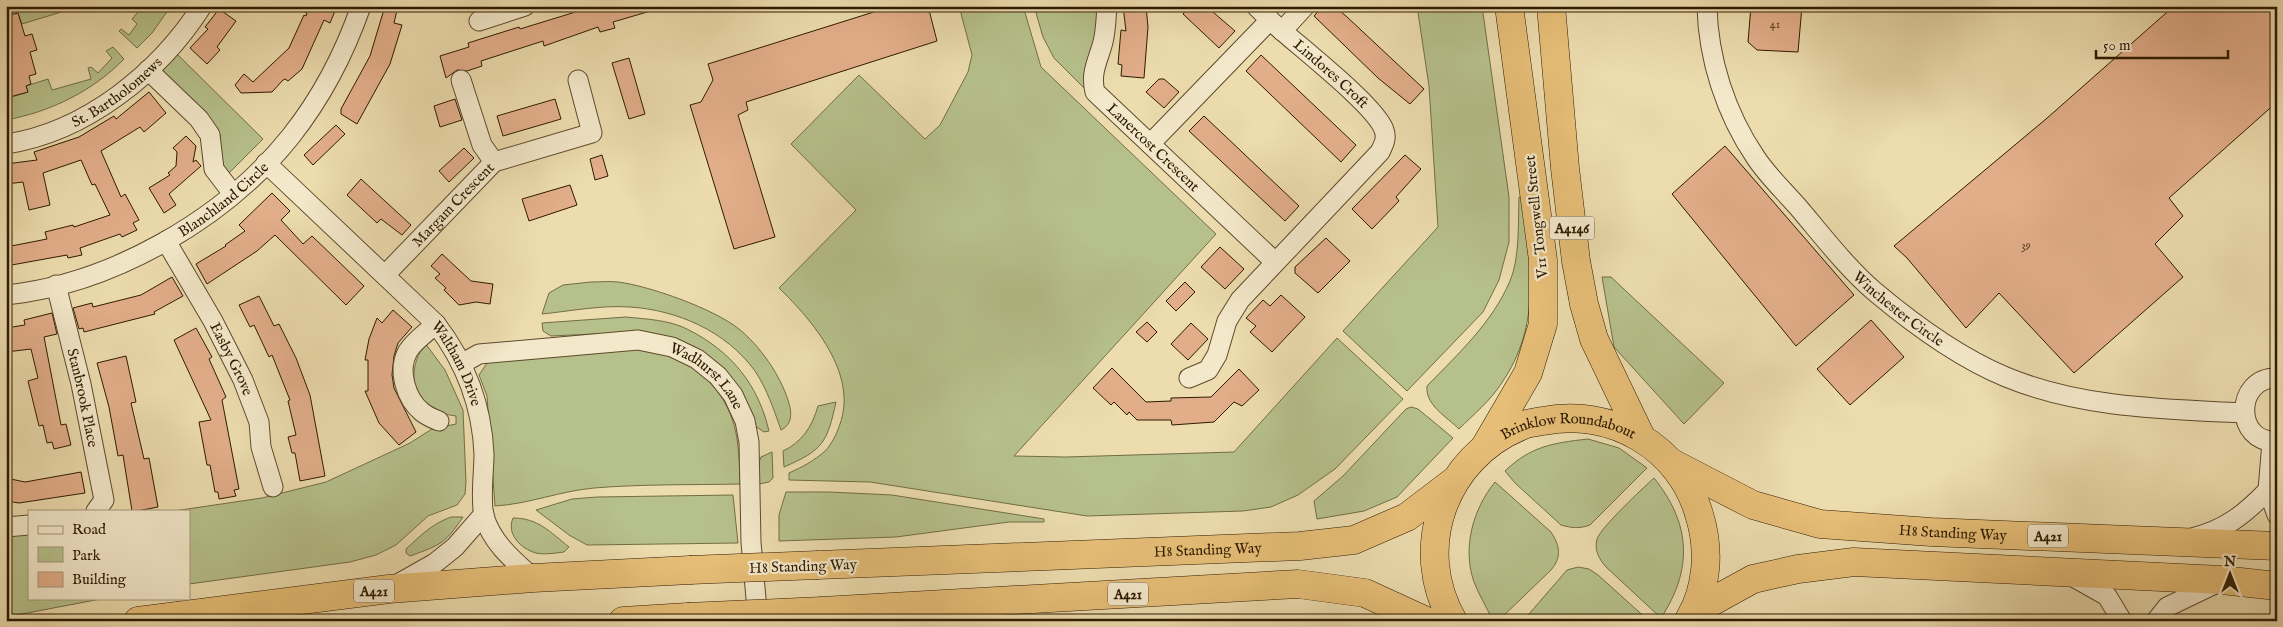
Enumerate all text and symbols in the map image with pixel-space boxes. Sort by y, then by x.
house number: 41 [1770,17,1780,32]
scale bar [2096,28,2228,60]
street label: Lindores Croft [1289,35,1373,112]
text: 50 m [2103,36,2131,55]
street label: St. Bartholomews [68,53,166,132]
street label: Lanercost Crescent [1103,99,1203,196]
street label: V11 Tongwell Street [1521,154,1553,280]
street label: Blanchland Circle [175,158,273,242]
street label: Margam Crescent [408,158,499,251]
road number: A4146 [1550,217,1594,240]
house number: 39 [2021,238,2031,253]
street label: Winchester Circle [1848,267,1948,351]
street label: Waltham Drive [427,317,485,408]
street label: Easby Grove [205,319,257,398]
street label: Wadhurst Lane [666,338,747,412]
street label: Stanbrook Place [62,346,102,449]
text: Brinklow Roundabout [1497,409,1639,444]
street label: Brinklow Roundabout [1500,429,1640,449]
legend [28,510,190,600]
text: Road [72,520,107,539]
street label: H8 Standing Way [1898,521,2008,545]
road number: A421 [2028,524,2068,548]
street label: H8 Standing Way [1153,538,1263,562]
text: Park [72,546,102,565]
north arrow [2206,550,2256,600]
text: N [2223,553,2236,571]
street label: H8 Standing Way [749,555,858,578]
text: Building [72,570,127,589]
road number: A421 [354,580,394,602]
road number: A421 [1108,582,1148,606]

